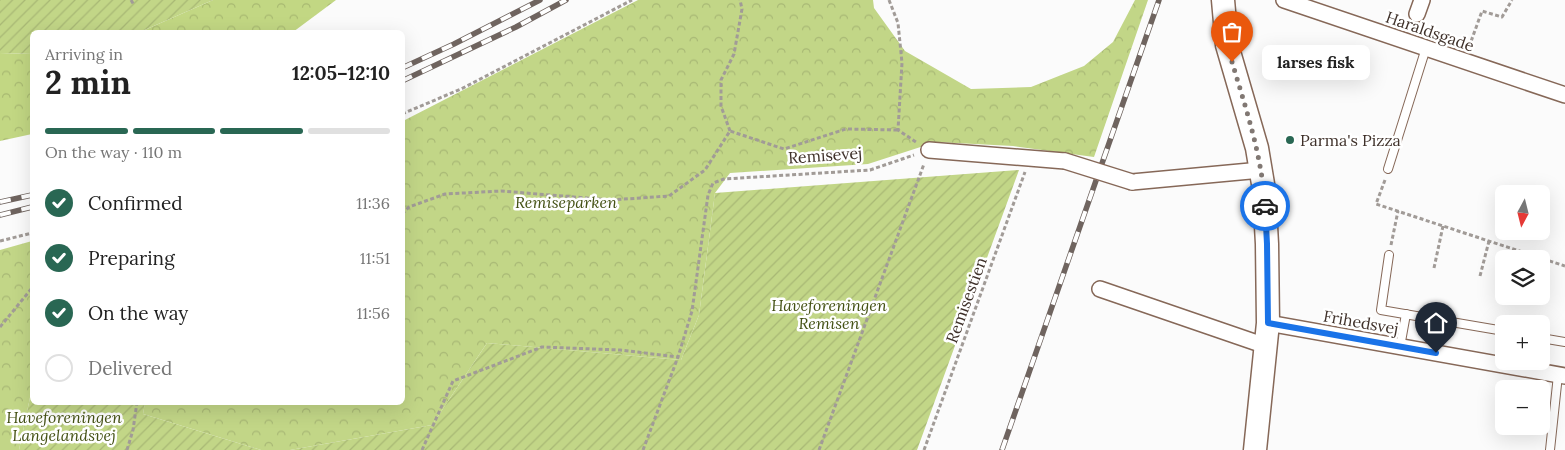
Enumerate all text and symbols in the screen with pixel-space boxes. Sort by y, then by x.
street label: Haraldsgade [1383,7,1477,56]
pin [1211,11,1253,62]
icon: bag [1218,18,1246,46]
text: Arriving in [45,44,123,64]
callout: larses fisk [1262,44,1370,80]
text: larses fisk [1277,52,1355,72]
text: 12:05–12:10 [292,61,390,85]
text: 2 min [45,62,131,103]
place label: Parma's Pizza [1300,130,1401,150]
marker: Parma's Pizza [1284,134,1296,146]
text: On the way · 110 m [45,142,182,162]
street label: Remisevej [787,142,863,168]
courier [1240,181,1290,231]
north arrow [1495,185,1550,240]
map controls [1495,185,1550,435]
icon: check [45,189,73,217]
text: Confirmed [88,191,183,215]
park label: Remiseparken [515,192,617,212]
icon: car [1251,192,1279,220]
text: 11:36 [356,193,390,213]
icon: check [45,244,73,272]
text: Preparing [88,246,175,270]
text: 11:51 [360,248,390,268]
button: layers [1495,250,1550,305]
street label: Remisestien [941,254,991,346]
park label: Haveforeningen Remisen [771,295,887,333]
icon: check [45,299,73,327]
text: On the way [88,301,188,325]
pin [1415,302,1457,353]
text: 11:56 [356,303,390,323]
street label: Frihedsvej [1322,306,1400,338]
icon: home [1422,309,1450,337]
button: + [1495,315,1550,370]
text: Delivered [88,356,172,380]
button: − [1495,380,1550,435]
park label: Haveforeningen Langelandsvej [6,407,122,445]

